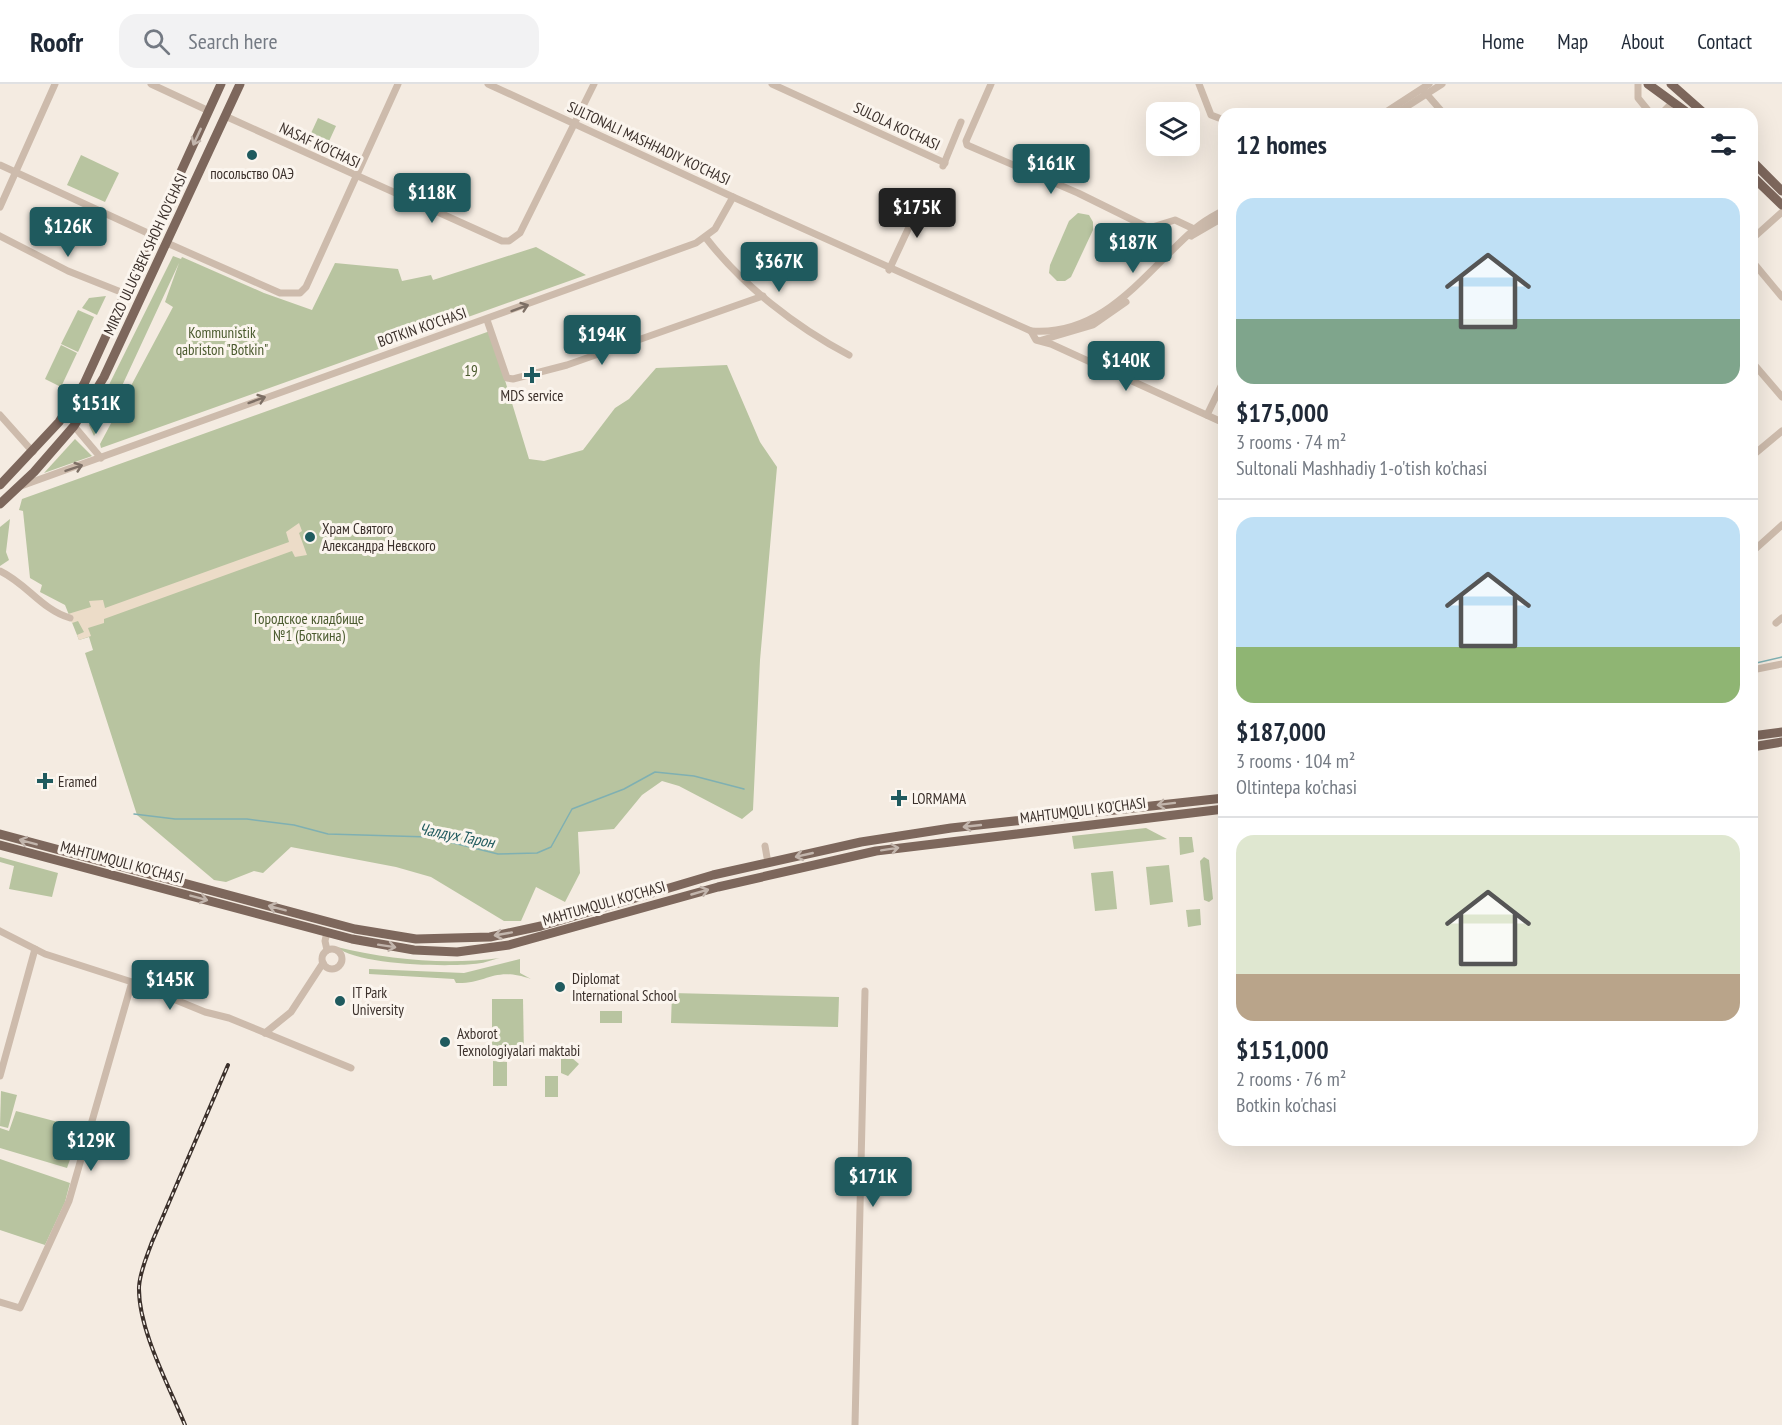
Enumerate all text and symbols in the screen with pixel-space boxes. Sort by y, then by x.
search box [119,14,539,68]
text: Roofr [30,23,83,60]
icon: search [140,25,173,58]
text: Search here [188,27,278,55]
text: Home [1482,28,1524,55]
text: Map [1557,28,1588,55]
text: About [1621,28,1664,55]
text: Contact [1697,28,1752,55]
street label: SULTONALI MASHHADIY KO'CHASI [564,97,734,189]
street label: SULOLA KO'CHASI [851,98,943,154]
map controls [1146,102,1200,156]
button: layers [1146,102,1200,156]
street label: NASAF KO'CHASI [277,118,363,172]
one-way arrow [191,128,202,146]
text: 12 homes [1236,128,1327,161]
icon: filters [1707,128,1740,161]
pin: $161K [1009,144,1093,195]
marker: посольство ОАЭ [245,148,259,162]
text: $161K [1027,150,1075,176]
place label: посольство ОАЭ [210,164,294,183]
street label: MIRZO ULUG'BEK SHOH KO'CHASI [99,170,191,338]
pin: $118K [390,173,474,224]
text: $118K [408,179,456,205]
pin: $175K [875,188,959,239]
text: $175K [893,194,941,220]
pin: $126K [26,207,110,258]
text: $126K [44,213,92,239]
pin: $187K [1091,223,1175,274]
text: $187K [1109,229,1157,255]
icon: home [1434,237,1542,345]
pin: $367K [737,242,821,293]
text: $367K [755,248,803,274]
one-way arrow [511,302,529,313]
street label: BOTKIN KO'CHASI [375,303,469,351]
pin: $194K [560,315,644,366]
text: $194K [578,321,626,347]
park label: Kommunistik qabriston "Botkin" [176,323,268,359]
pin: $140K [1084,341,1168,392]
text: $140K [1102,347,1150,373]
park label: 19 [464,361,478,380]
marker: MDS service [523,366,541,384]
pin: $151K [54,384,138,435]
place label: MDS service [501,386,563,405]
text: $151K [72,390,120,416]
one-way arrow [247,394,266,405]
text: $175,000 [1236,396,1329,429]
text: 3 rooms · 74 m² [1236,429,1346,455]
text: Sultonali Mashhadiy 1-o'tish ko'chasi [1236,455,1487,481]
one-way arrow [64,461,83,472]
place label: Храм Святого Александра Невского [322,519,436,555]
marker: Храм Святого Александра Невского [303,530,317,544]
icon: home [1434,556,1542,664]
park label: Городское кладбище №1 (Боткина) [254,609,364,645]
text: $187,000 [1236,715,1326,748]
text: 3 rooms · 104 m² [1236,748,1355,774]
marker: Eramed [36,772,54,790]
place label: Eramed [58,772,97,791]
text: Oltintepa ko'chasi [1236,774,1357,800]
marker: LORMAMA [890,789,908,807]
place label: LORMAMA [912,789,967,808]
street label: MAHTUMQULI KO'CHASI [1019,793,1147,827]
one-way arrow [1156,798,1176,809]
water label: Чалдух Тарон [418,818,498,852]
one-way arrow [963,820,982,831]
one-way arrow [19,835,38,847]
street label: MAHTUMQULI KO'CHASI [58,836,186,888]
one-way arrow [880,844,900,855]
one-way arrow [795,849,814,861]
icon: home [1434,874,1542,982]
street label: MAHTUMQULI KO'CHASI [540,876,668,930]
one-way arrow [690,886,709,897]
one-way arrow [189,892,208,904]
one-way arrow [268,902,287,914]
one-way arrow [494,929,513,940]
one-way arrow [377,941,397,952]
pin: $145K [128,960,212,1011]
text: $145K [146,966,194,992]
place label: Diplomat International School [572,969,677,1005]
marker: Diplomat International School [553,980,567,994]
place label: IT Park University [352,983,404,1019]
marker: IT Park University [333,994,347,1008]
place label: Axborot Texnologiyalari maktabi [457,1024,580,1060]
text: $151,000 [1236,1033,1329,1066]
marker: Axborot Texnologiyalari maktabi [438,1035,452,1049]
text: 2 rooms · 76 m² [1236,1066,1346,1092]
text: Botkin ko'chasi [1236,1092,1337,1118]
pin: $129K [49,1121,133,1172]
text: $129K [67,1127,115,1153]
pin: $171K [831,1157,915,1208]
text: $171K [849,1163,897,1189]

